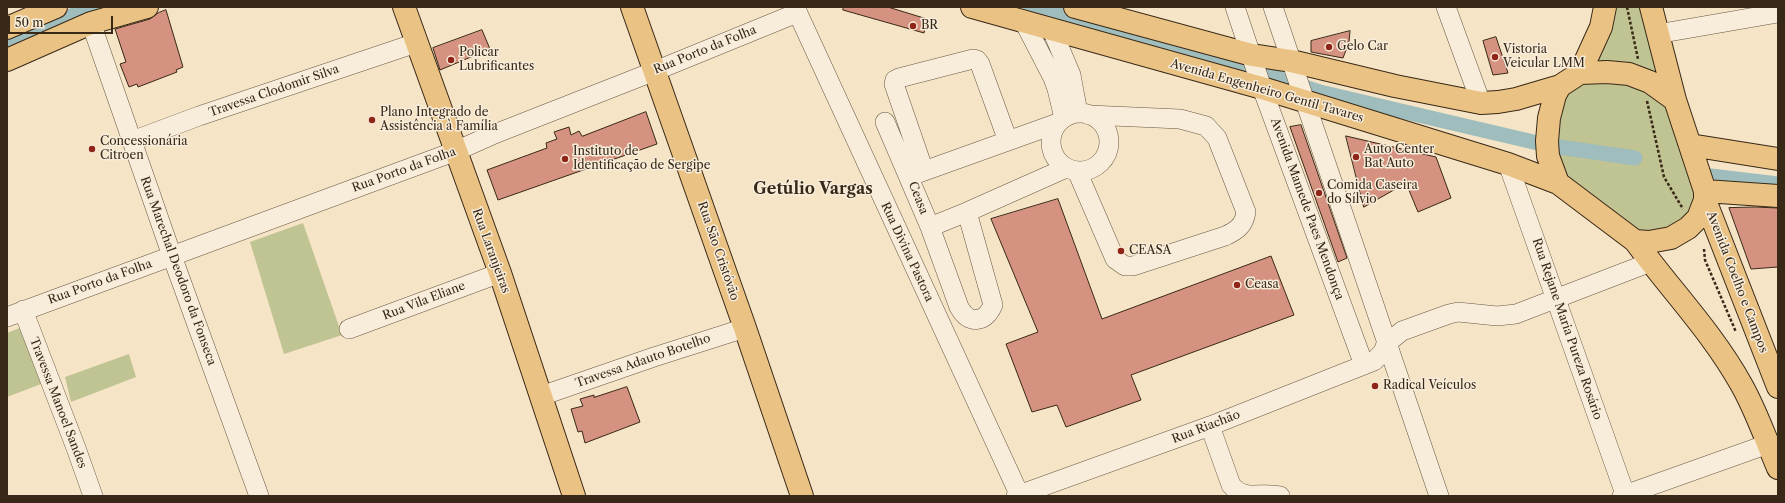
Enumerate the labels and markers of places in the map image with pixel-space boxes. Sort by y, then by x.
place label: BR [921,19,938,33]
marker: BR [908,21,918,31]
place label: Gelo Car [1337,40,1388,54]
marker: Gelo Car [1324,42,1334,52]
place label: Vistoria Veicular LMM [1503,43,1585,71]
place label: Policar Lubrificantes [459,46,534,74]
marker: Vistoria Veicular LMM [1490,52,1500,62]
marker: Policar Lubrificantes [446,55,456,65]
place label: Plano Integrado de Assistência à Família [380,106,498,134]
marker: Plano Integrado de Assistência à Família [367,115,377,125]
place label: Concessionária Citroen [100,135,187,163]
place label: Auto Center Bat Auto [1364,143,1434,171]
marker: Concessionária Citroen [87,144,97,154]
place label: Instituto de Identificação de Sergipe [573,145,710,173]
marker: Auto Center Bat Auto [1351,152,1361,162]
marker: Instituto de Identificação de Sergipe [560,154,570,164]
place label: Comida Caseira do Sílvio [1327,179,1418,207]
marker: Comida Caseira do Sílvio [1314,188,1324,198]
place label: CEASA [1129,244,1171,258]
marker: CEASA [1116,246,1126,256]
place label: Ceasa [1245,278,1279,292]
marker: Ceasa [1232,280,1242,290]
place label: Radical Veículos [1383,379,1476,393]
marker: Radical Veículos [1370,381,1380,391]

